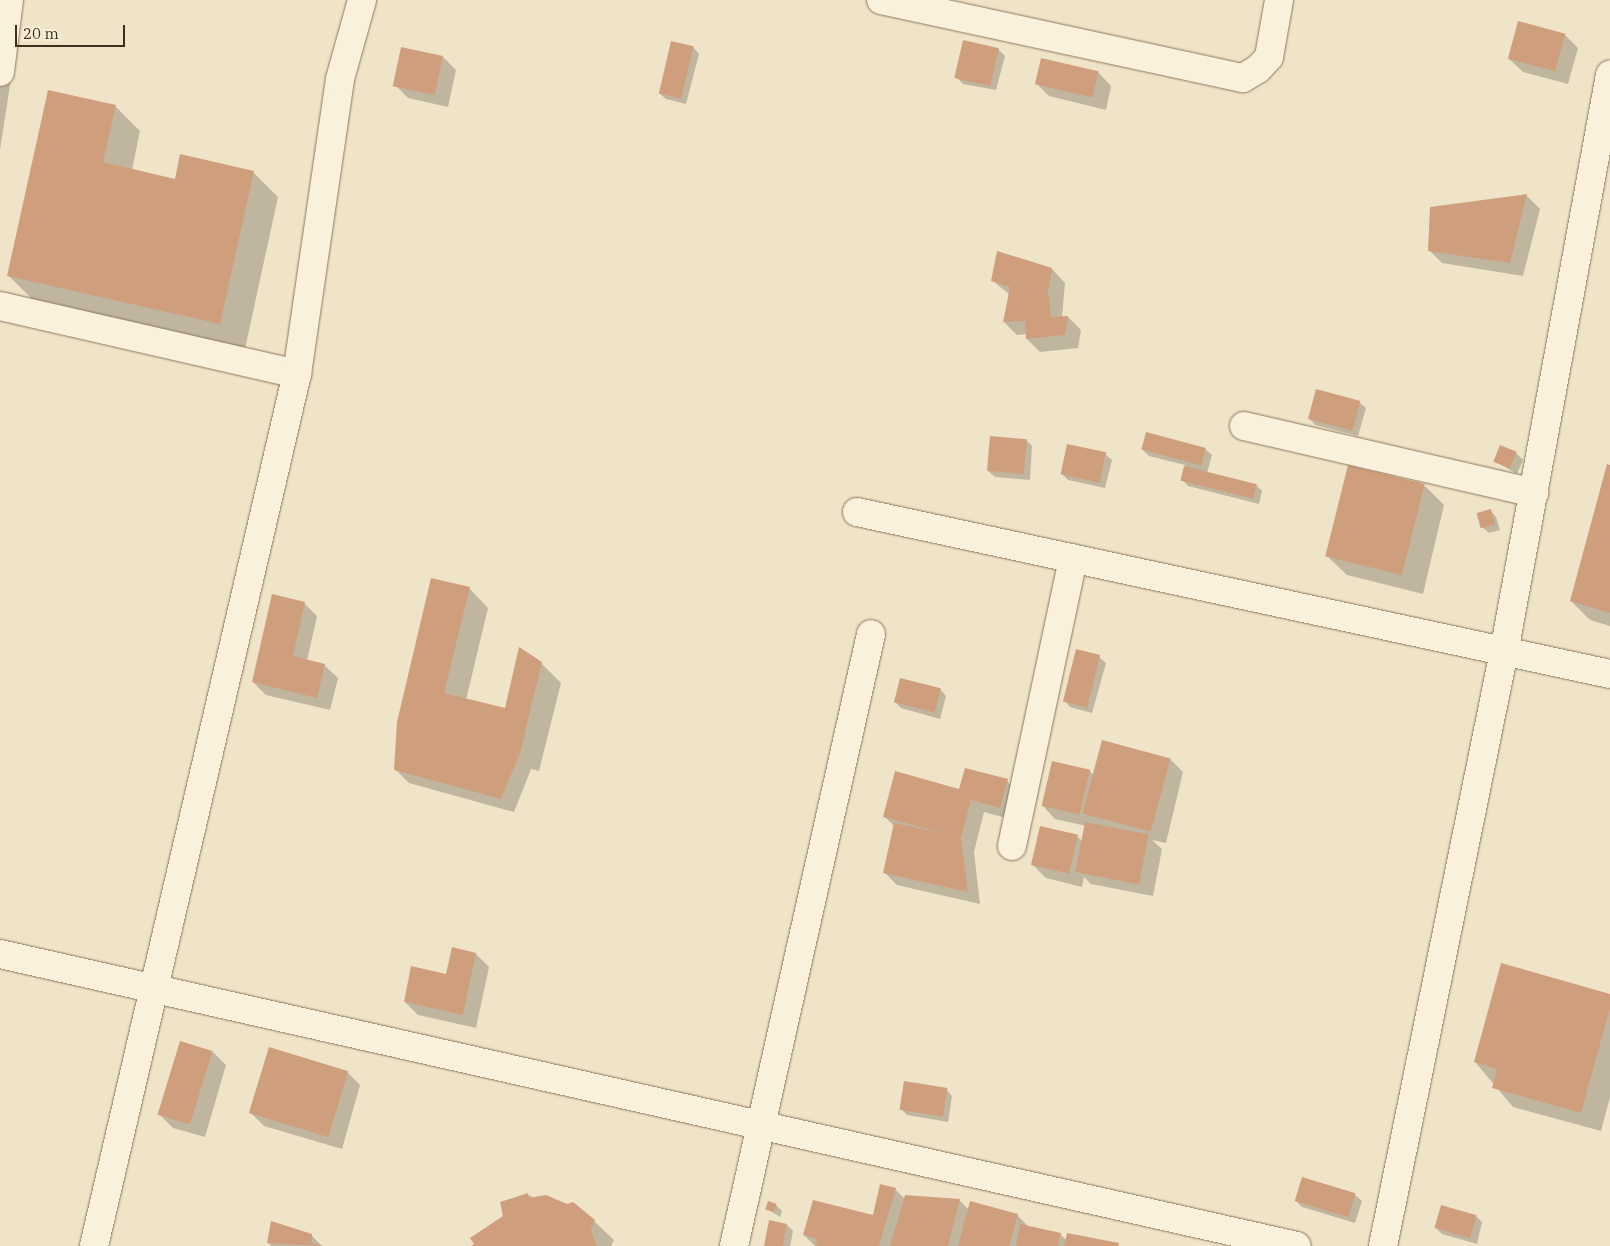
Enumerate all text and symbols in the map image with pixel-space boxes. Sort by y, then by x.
scale bar [18,15,128,47]
text: 20 m [23,24,59,43]

